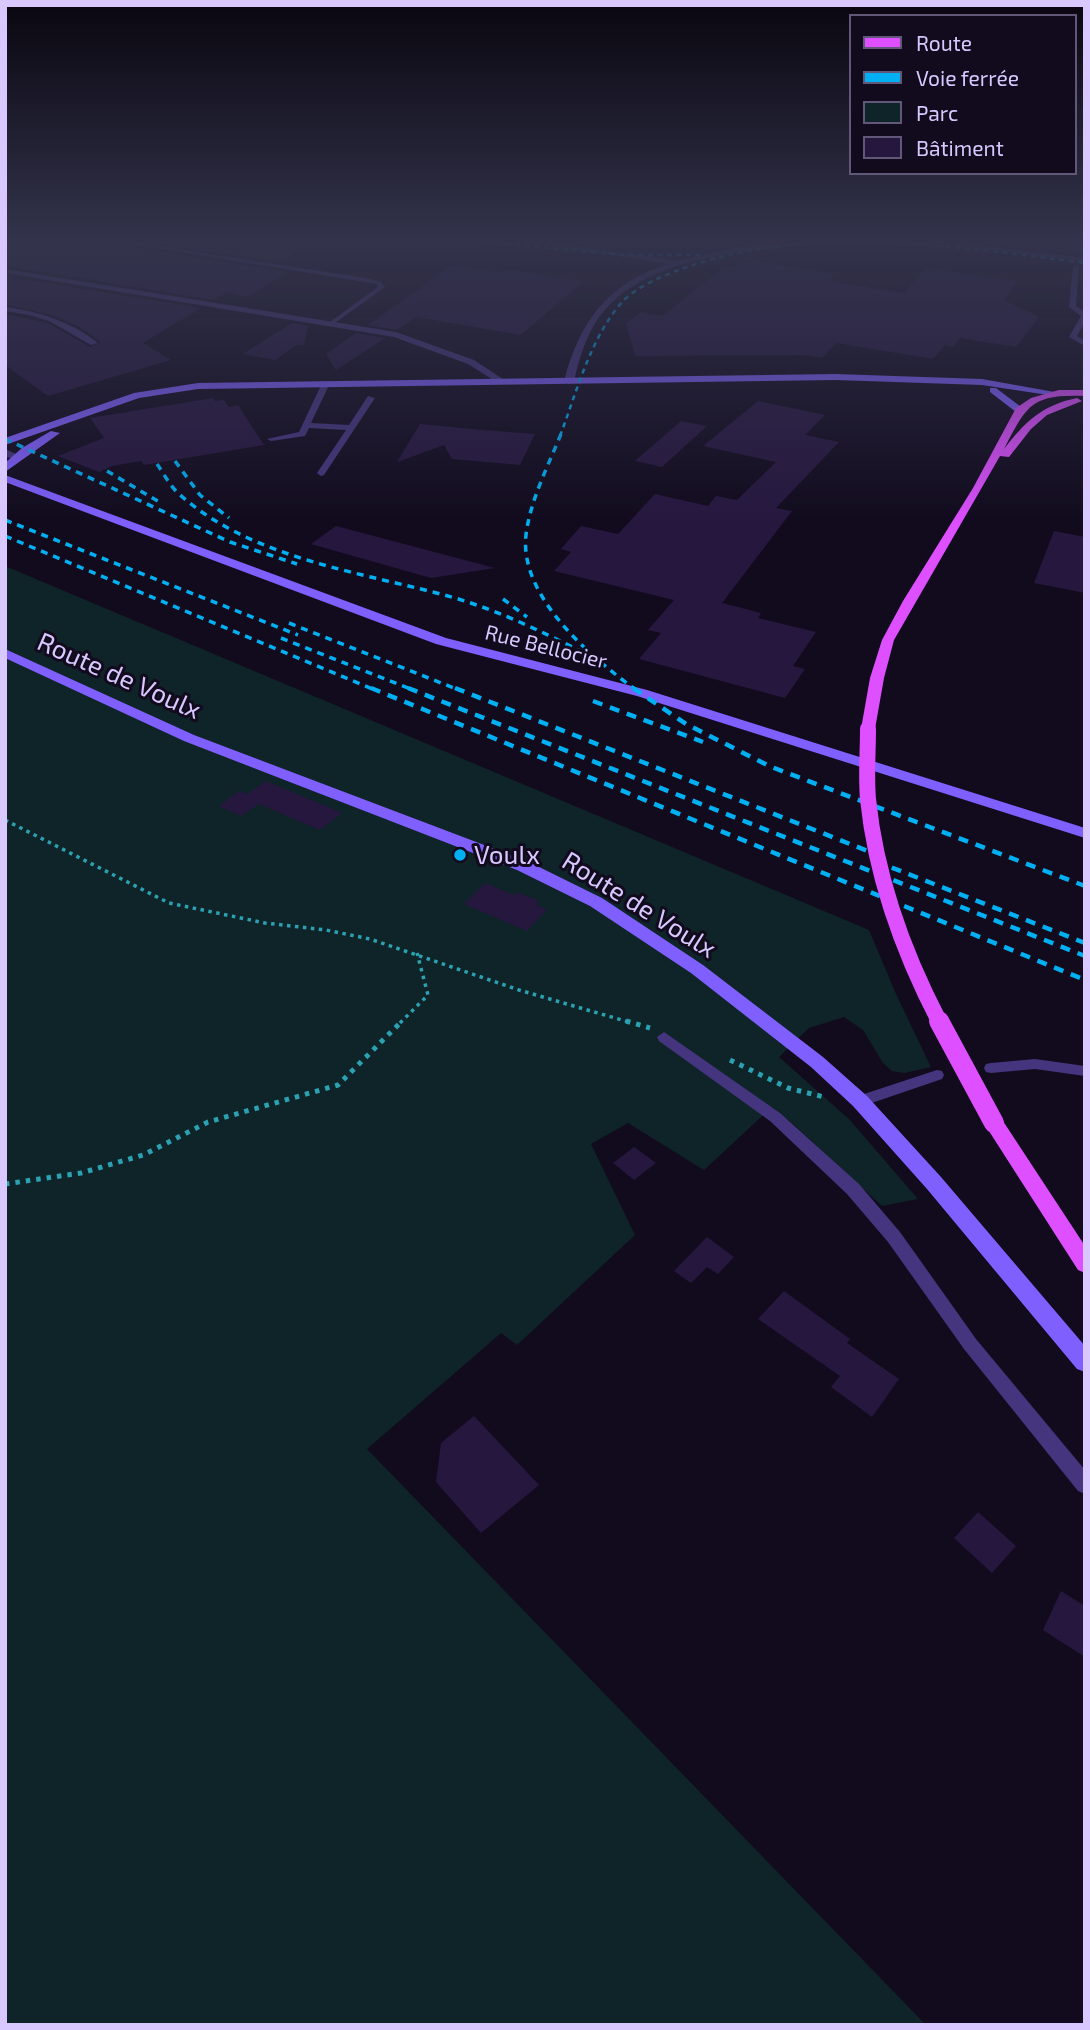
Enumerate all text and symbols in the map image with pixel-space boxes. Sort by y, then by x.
legend [848,14,1076,175]
text: Route [916,30,972,55]
text: Voie ferrée [916,65,1019,90]
text: Parc [916,100,958,125]
text: Bâtiment [916,135,1004,160]
street label: Rue Bellocier [482,620,610,674]
street label: Route de Voulx [32,626,206,726]
place label: Voulx [474,839,540,871]
street label: Route de Voulx [556,845,722,965]
marker: Voulx [452,847,468,863]

